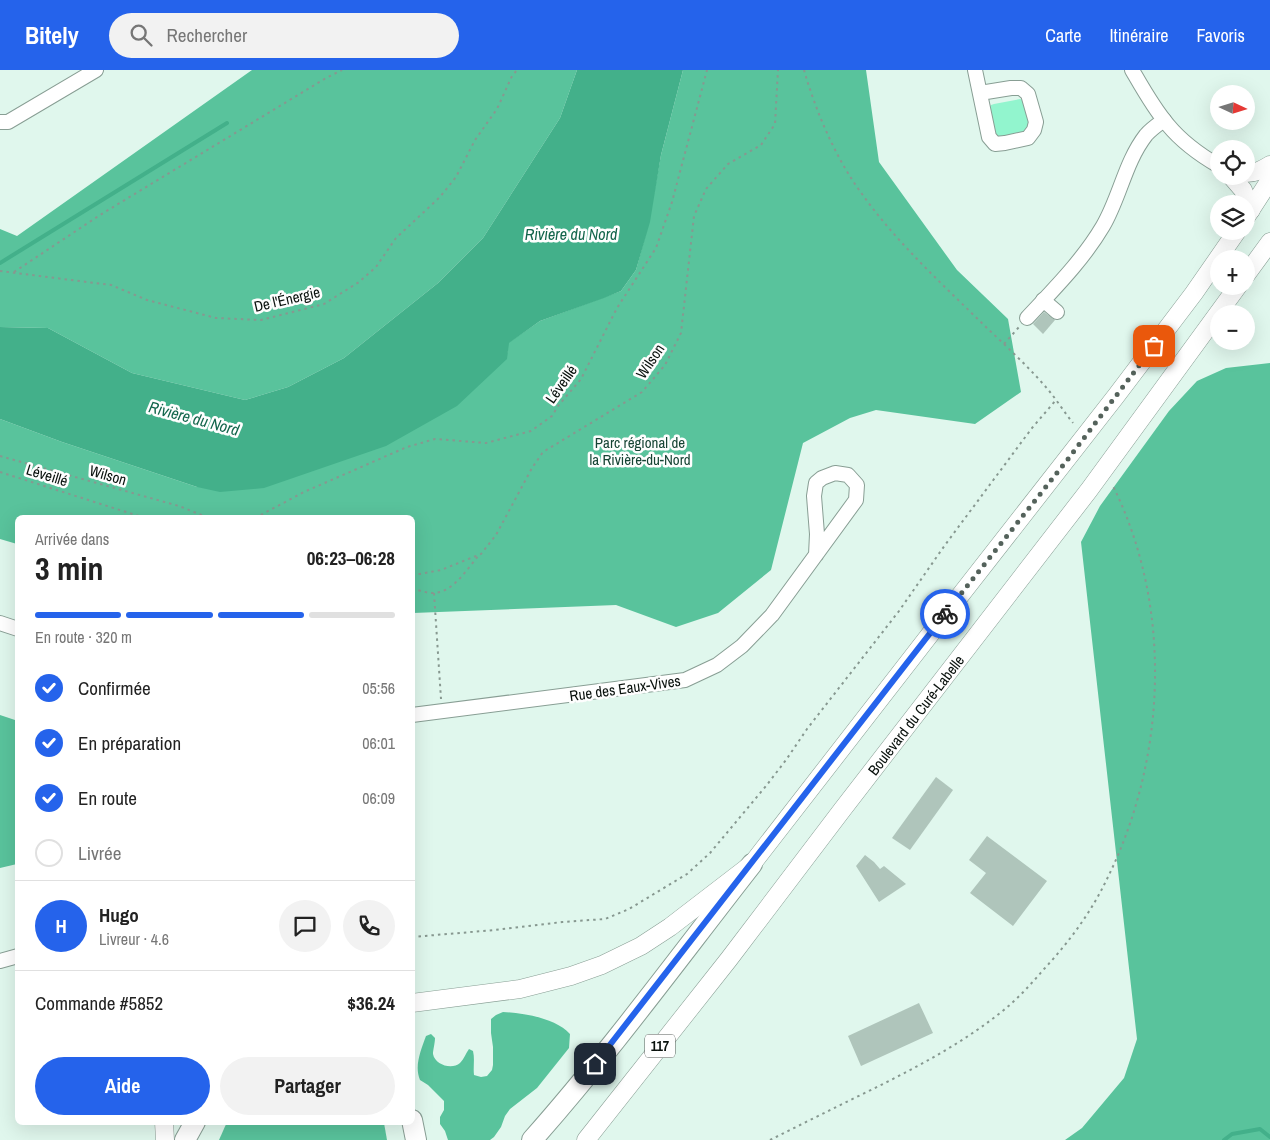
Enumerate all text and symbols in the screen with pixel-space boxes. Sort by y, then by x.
search box [109,13,459,58]
text: Bitely [25,19,79,51]
icon: search [127,21,155,49]
text: Rechercher [167,22,247,48]
text: Carte [1045,23,1081,48]
text: Itinéraire [1109,23,1169,48]
text: Favoris [1197,23,1245,48]
north arrow [1210,85,1255,130]
map controls [1210,85,1255,350]
button: locate [1210,140,1255,185]
button: layers [1210,195,1255,240]
water label: Rivière du Nord [525,223,618,245]
button: + [1210,250,1255,295]
street label: De l'Énergie [252,281,322,317]
button: − [1210,305,1255,350]
pin [1133,325,1175,367]
icon: bag [1140,332,1168,360]
street label: Wilson [631,340,669,382]
street label: Léveillé [540,360,582,407]
water label: Rivière du Nord [146,395,242,441]
park label: Parc régional de la Rivière-du-Nord [589,432,691,470]
street label: Léveillé [24,459,70,491]
street label: Wilson [87,460,129,490]
text: Arrivée dans [35,528,109,550]
text: 06:23–06:28 [307,545,395,571]
text: 3 min [35,547,104,590]
courier [920,589,970,639]
icon: bike [931,600,959,628]
text: En route · 320 m [35,626,132,648]
street label: Boulevard du Curé-Labelle [862,650,969,779]
street label: Rue des Eaux-Vives [568,670,682,706]
icon: check [35,674,63,702]
text: Confirmée [78,675,151,701]
text: 05:56 [362,677,395,699]
icon: check [35,729,63,757]
text: En préparation [78,730,181,756]
text: 06:01 [362,732,395,754]
icon: check [35,784,63,812]
text: En route [78,785,137,811]
text: 06:09 [362,787,395,809]
text: Livrée [78,840,121,866]
button: chat [279,900,331,952]
button: phone [343,900,395,952]
text: Hugo [99,902,139,928]
text: H [55,913,67,939]
text: Livreur · 4.6 [99,928,169,950]
text: Commande #5852 [35,990,163,1016]
text: $36.24 [347,990,395,1016]
road number: 117 [645,1034,675,1058]
pin [574,1043,616,1085]
icon: home [581,1050,609,1078]
button: Aide [35,1057,210,1115]
button: Partager [220,1057,395,1115]

